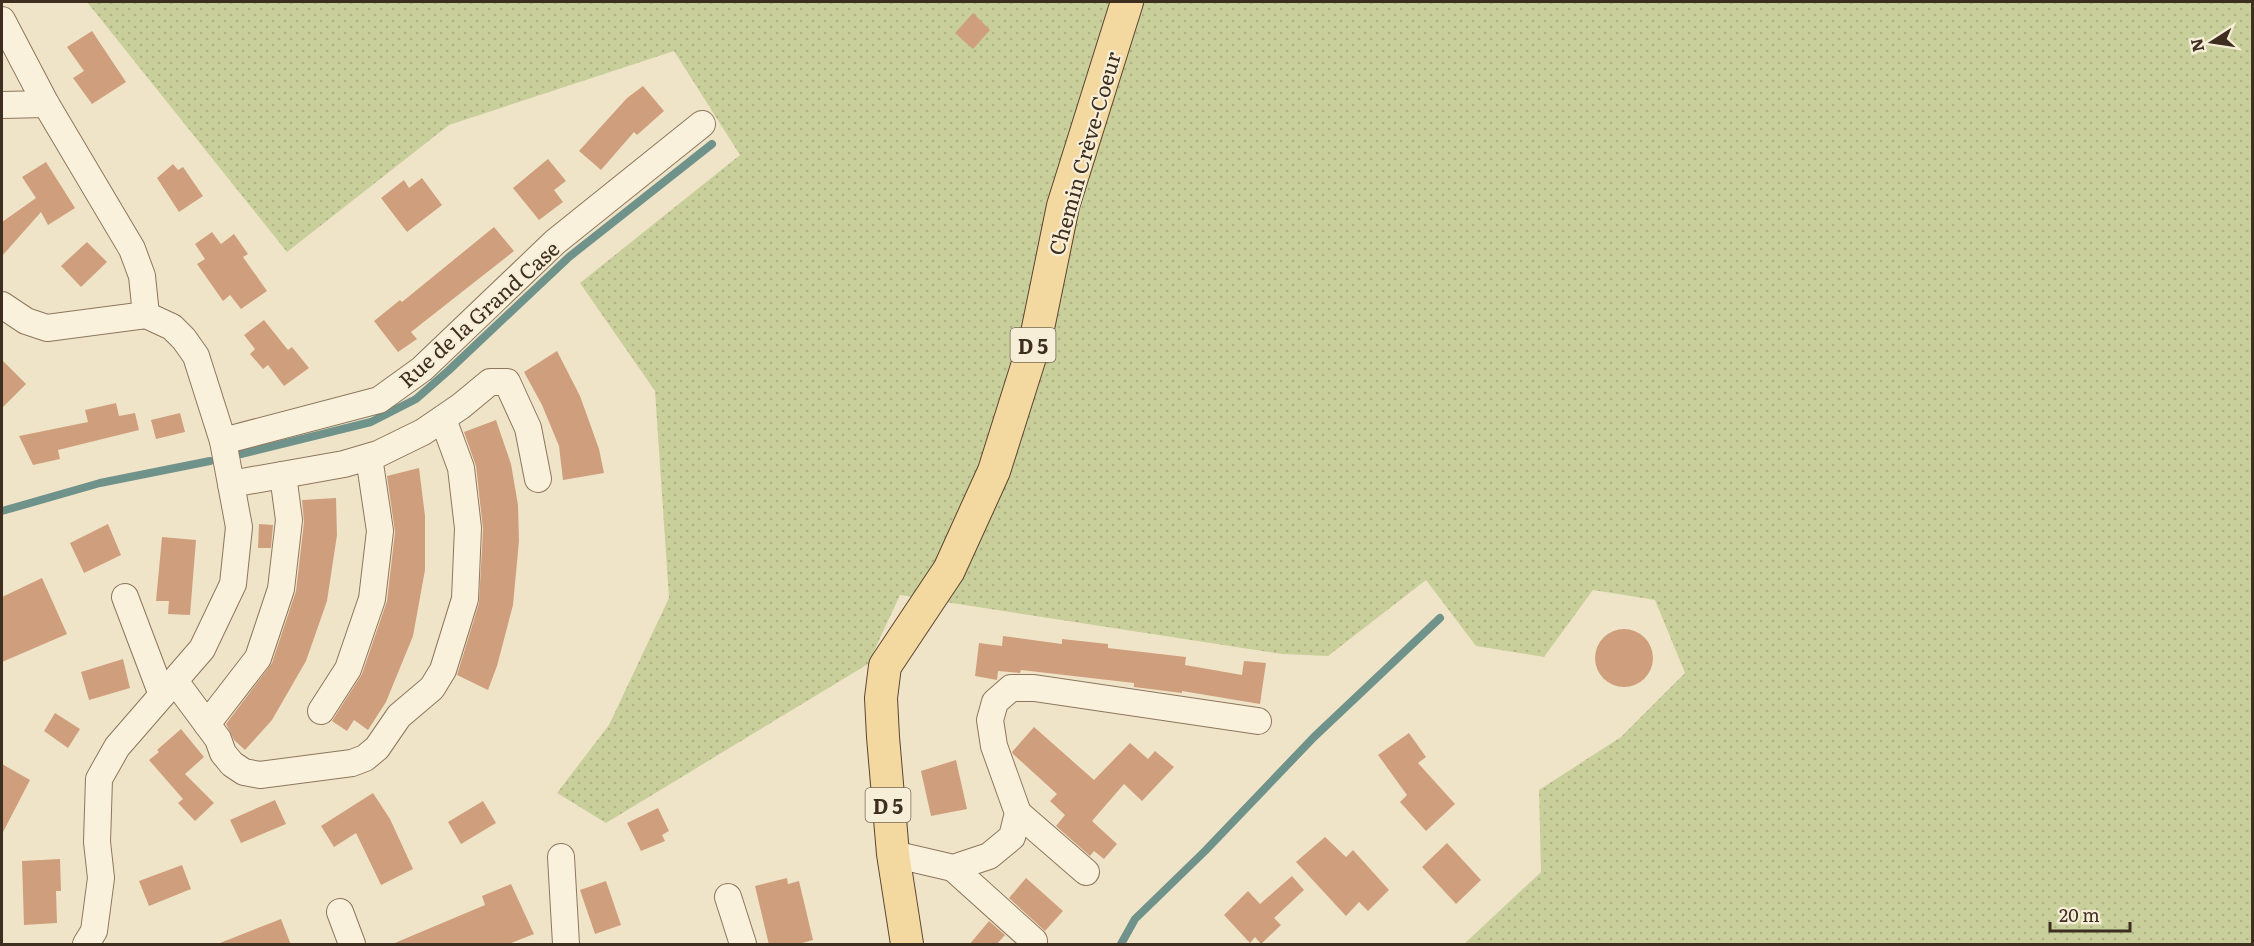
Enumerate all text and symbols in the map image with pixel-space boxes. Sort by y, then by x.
north arrow [2182,12,2242,72]
text: N [2183,36,2209,54]
street label: Chemin Crève-Coeur [1039,47,1127,259]
street label: Rue de la Grand Case [391,232,565,394]
road number: D 5 [1010,328,1056,362]
road number: D 5 [866,788,910,822]
scale bar [2050,895,2130,933]
text: 20 m [2059,901,2100,928]

